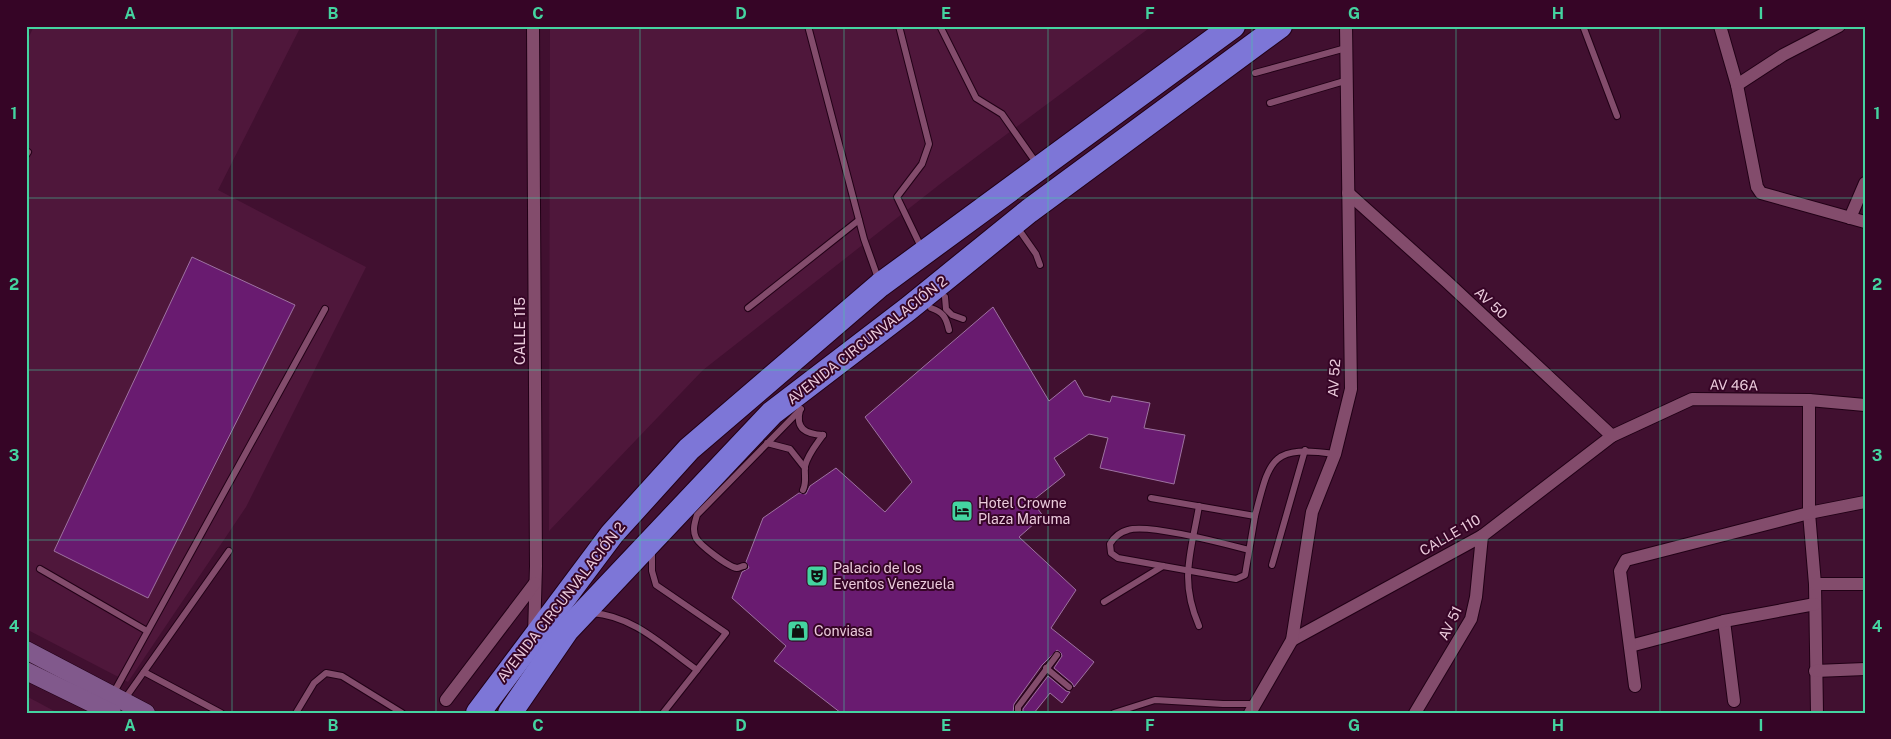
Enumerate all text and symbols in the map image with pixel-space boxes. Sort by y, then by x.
text: A [124,4,136,23]
text: B [328,4,339,23]
text: C [532,4,544,23]
text: D [735,4,747,23]
text: E [941,4,951,23]
text: F [1145,4,1155,23]
text: G [1348,4,1360,23]
text: H [1552,4,1564,23]
text: I [1759,4,1763,23]
text: 1 [11,104,17,123]
text: 1 [1874,104,1880,123]
street label: AVENIDA CIRCUNVALACIÓN 2 [783,271,950,407]
text: 2 [9,275,19,294]
text: 2 [1872,275,1882,294]
street label: AV 50 [1471,284,1511,322]
street label: CALLE 115 [512,297,528,365]
street label: AV 52 [1325,358,1343,398]
street label: AV 46A [1710,377,1758,393]
text: 3 [9,446,19,465]
text: 3 [1872,446,1882,465]
place label: Hotel Crowne Plaza Maruma [978,495,1070,527]
hotel icon: Hotel Crowne Plaza Maruma [950,499,974,523]
street label: CALLE 110 [1417,511,1483,559]
street label: AVENIDA CIRCUNVALACIÓN 2 [492,518,628,685]
place label: Palacio de los Eventos Venezuela [833,560,955,592]
theatre icon: Palacio de los Eventos Venezuela [805,564,829,588]
street label: AV 51 [1435,603,1465,643]
text: 4 [9,617,20,636]
text: 4 [1872,617,1883,636]
shop icon: Conviasa [786,619,810,643]
place label: Conviasa [814,623,872,639]
text: A [124,716,136,735]
text: B [328,716,339,735]
text: C [532,716,544,735]
text: D [735,716,747,735]
text: E [941,716,951,735]
text: F [1145,716,1155,735]
text: G [1348,716,1360,735]
text: H [1552,716,1564,735]
text: I [1759,716,1763,735]

